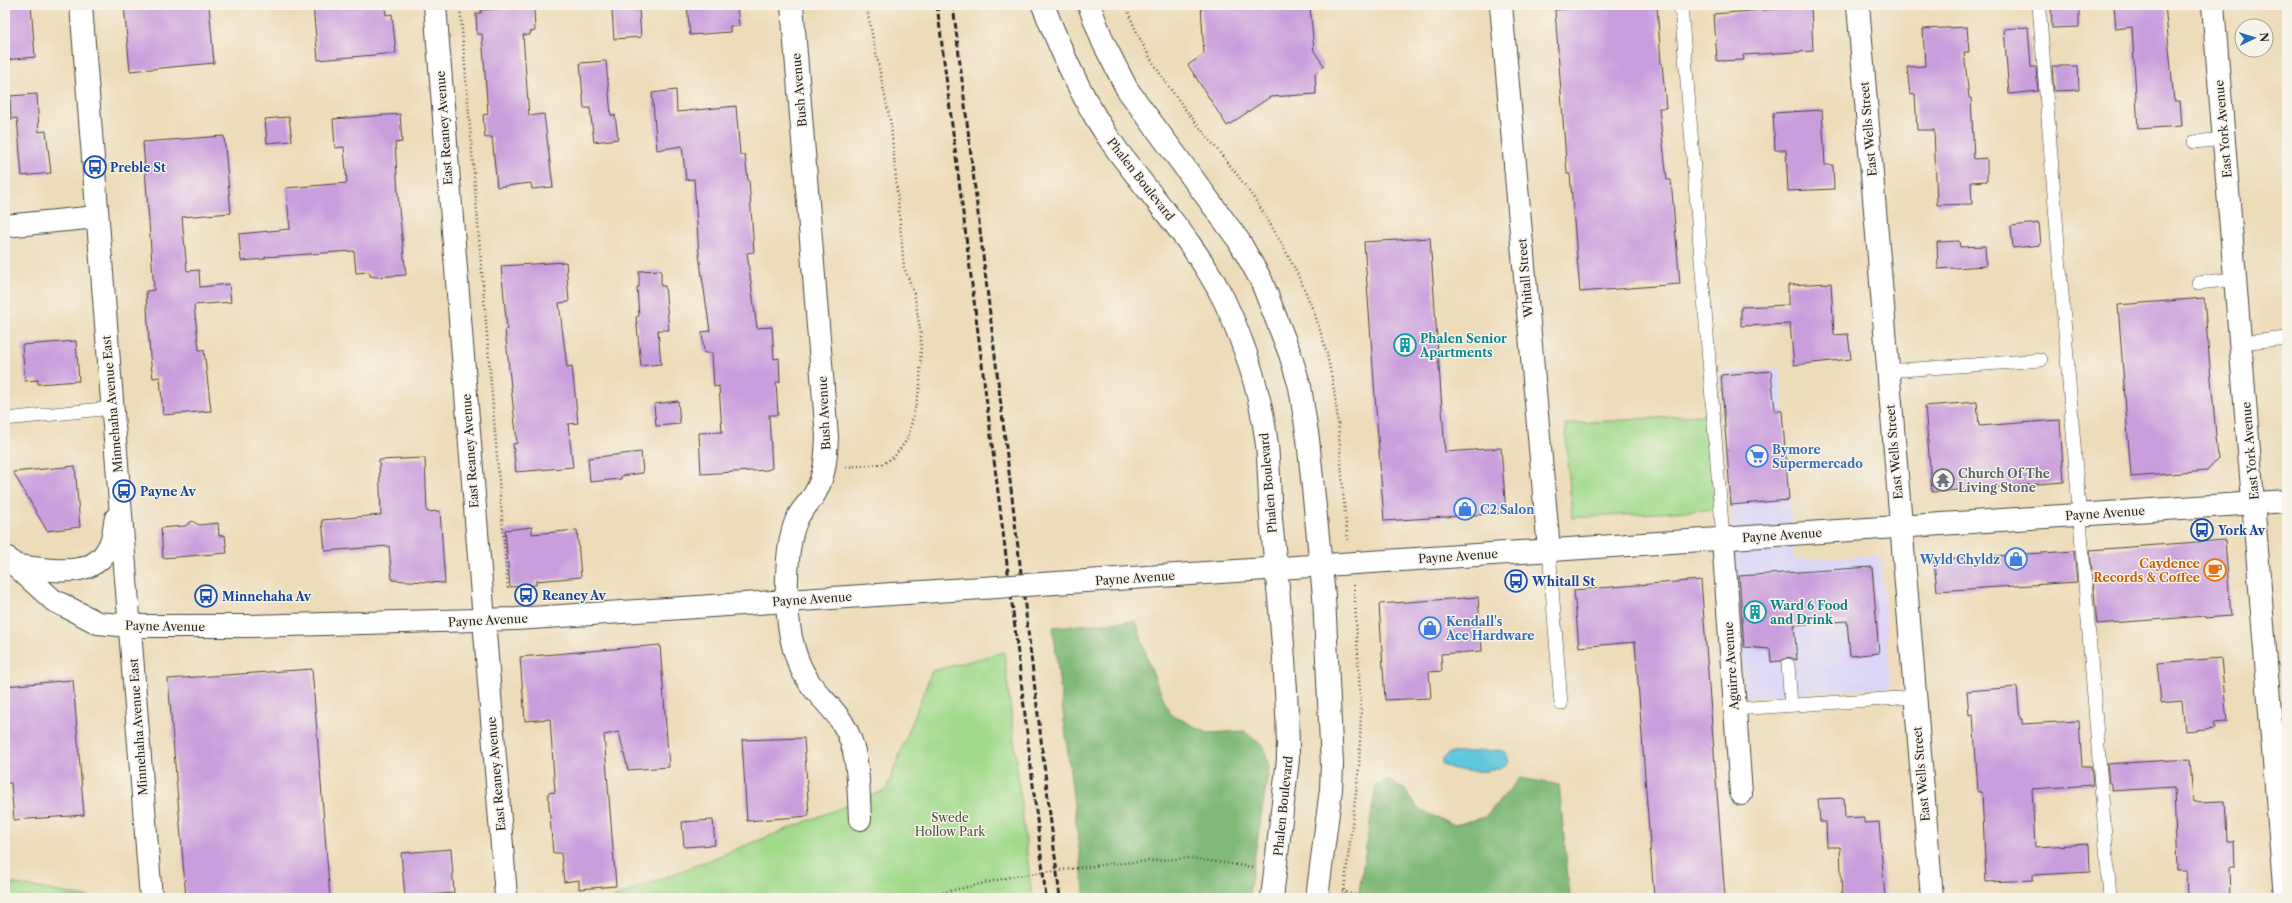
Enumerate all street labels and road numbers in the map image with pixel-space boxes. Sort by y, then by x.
street label: Bush Avenue [788,52,810,127]
street label: East Reaney Avenue [433,70,455,186]
street label: East York Avenue [2211,79,2235,179]
street label: East Wells Street [1856,80,1880,177]
street label: Phalen Boulevard [1104,135,1178,224]
street label: Whitall Street [1514,237,1536,319]
street label: Minnehaha Avenue East [98,334,125,473]
street label: Bush Avenue [815,375,833,450]
street label: East Reaney Avenue [459,393,481,509]
street label: East York Avenue [2238,401,2262,501]
street label: East Wells Street [1882,403,1906,500]
street label: Phalen Boulevard [1256,432,1280,534]
street label: Payne Avenue [2065,503,2146,523]
street label: Payne Avenue [1742,525,1823,545]
street label: Payne Avenue [1418,546,1499,566]
street label: Payne Avenue [1095,568,1176,588]
street label: Payne Avenue [772,589,853,609]
street label: Payne Avenue [448,610,529,630]
street label: Payne Avenue [125,618,205,634]
street label: Aguirre Avenue [1720,621,1742,712]
street label: Minnehaha Avenue East [126,657,150,796]
street label: East Reaney Avenue [484,716,508,832]
street label: East Wells Street [1909,725,1933,822]
street label: Phalen Boulevard [1270,754,1296,857]

